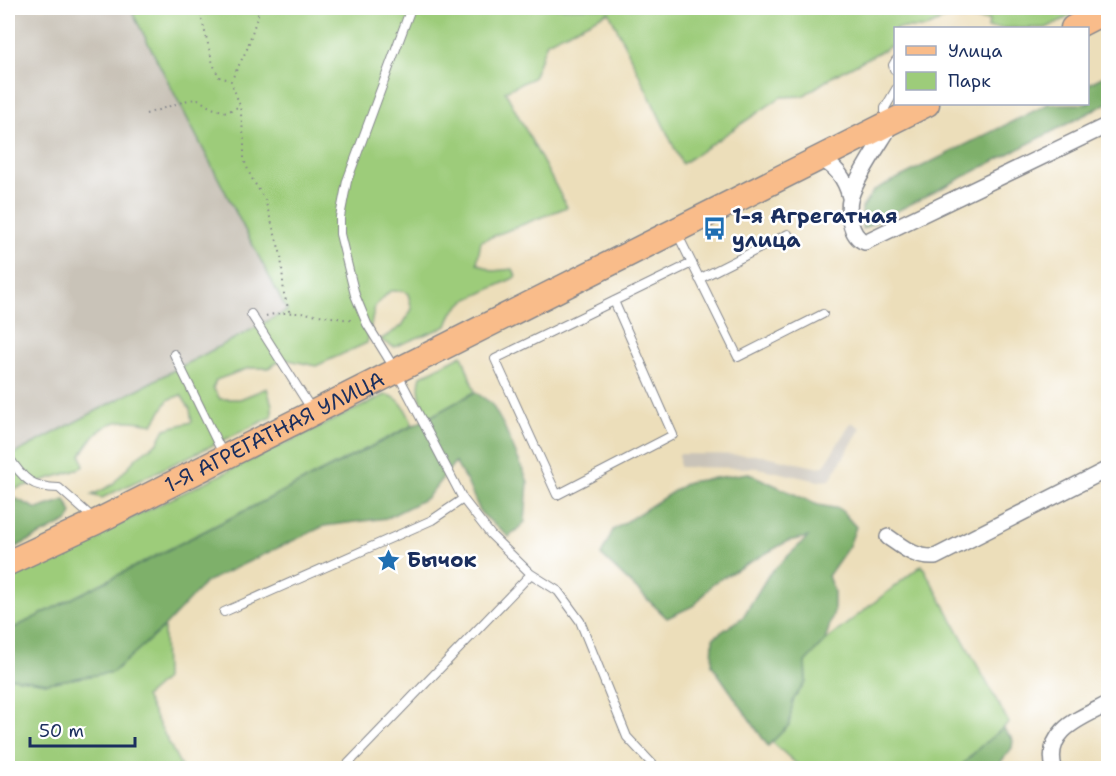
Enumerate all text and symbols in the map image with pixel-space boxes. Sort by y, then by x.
legend [894,27,1089,105]
text: Улица [948,39,1002,63]
text: Парк [948,69,991,93]
place label: 1-я Агрегатная улица [732,202,898,254]
bus stop icon: 1-я Агрегатная улица [701,215,727,241]
street label: 1-Я АГРЕГАТНАЯ УЛИЦА [160,365,389,499]
place label: Бычок [407,546,477,574]
place icon: Бычок [376,547,402,573]
scale bar [30,710,135,748]
text: 50 m [39,719,84,743]

